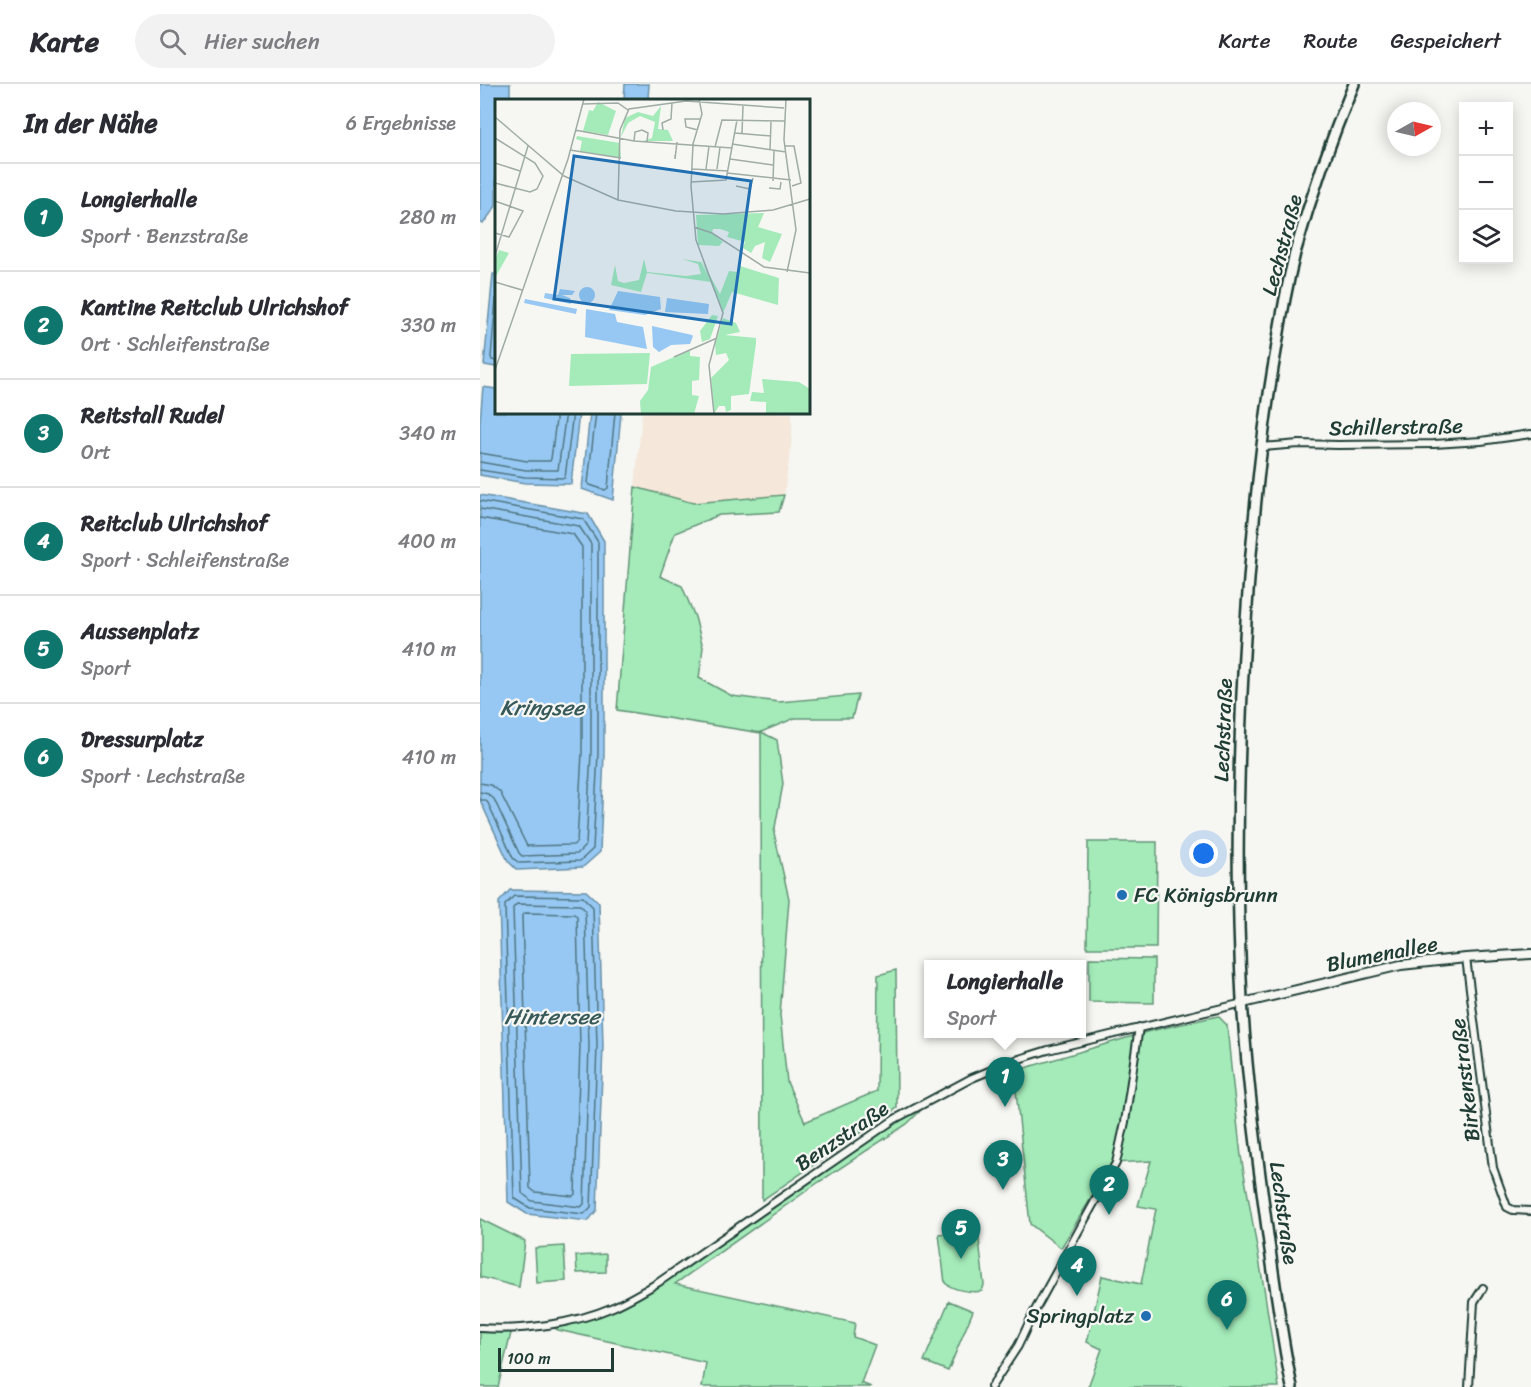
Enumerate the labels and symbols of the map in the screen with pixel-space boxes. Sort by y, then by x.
inset map [495,99,810,414]
north arrow [1387,102,1441,156]
street label: Lechstraße [1250,190,1314,300]
street label: Schillerstraße [1329,407,1464,447]
street label: Lechstraße [1202,678,1244,782]
water label: Kringsee [500,688,586,727]
your location [1189,839,1218,868]
place label: FC Königsbrunn [1134,876,1278,914]
marker: FC Königsbrunn [1115,888,1129,902]
street label: Blumenallee [1323,925,1441,983]
water label: Hintersee [504,997,602,1036]
street label: Birkenstraße [1439,1016,1491,1144]
pin: 1 [986,1058,1024,1107]
street label: Benzstraße [787,1090,897,1182]
pin: 3 [984,1140,1022,1190]
street label: Lechstraße [1258,1159,1310,1267]
pin: 2 [1090,1166,1128,1215]
pin: 5 [942,1210,980,1259]
pin: 4 [1058,1246,1096,1296]
pin: 6 [1208,1280,1246,1330]
place label: Springplatz [1027,1297,1135,1335]
marker: Springplatz [1139,1309,1153,1323]
scale bar [498,1345,614,1372]

